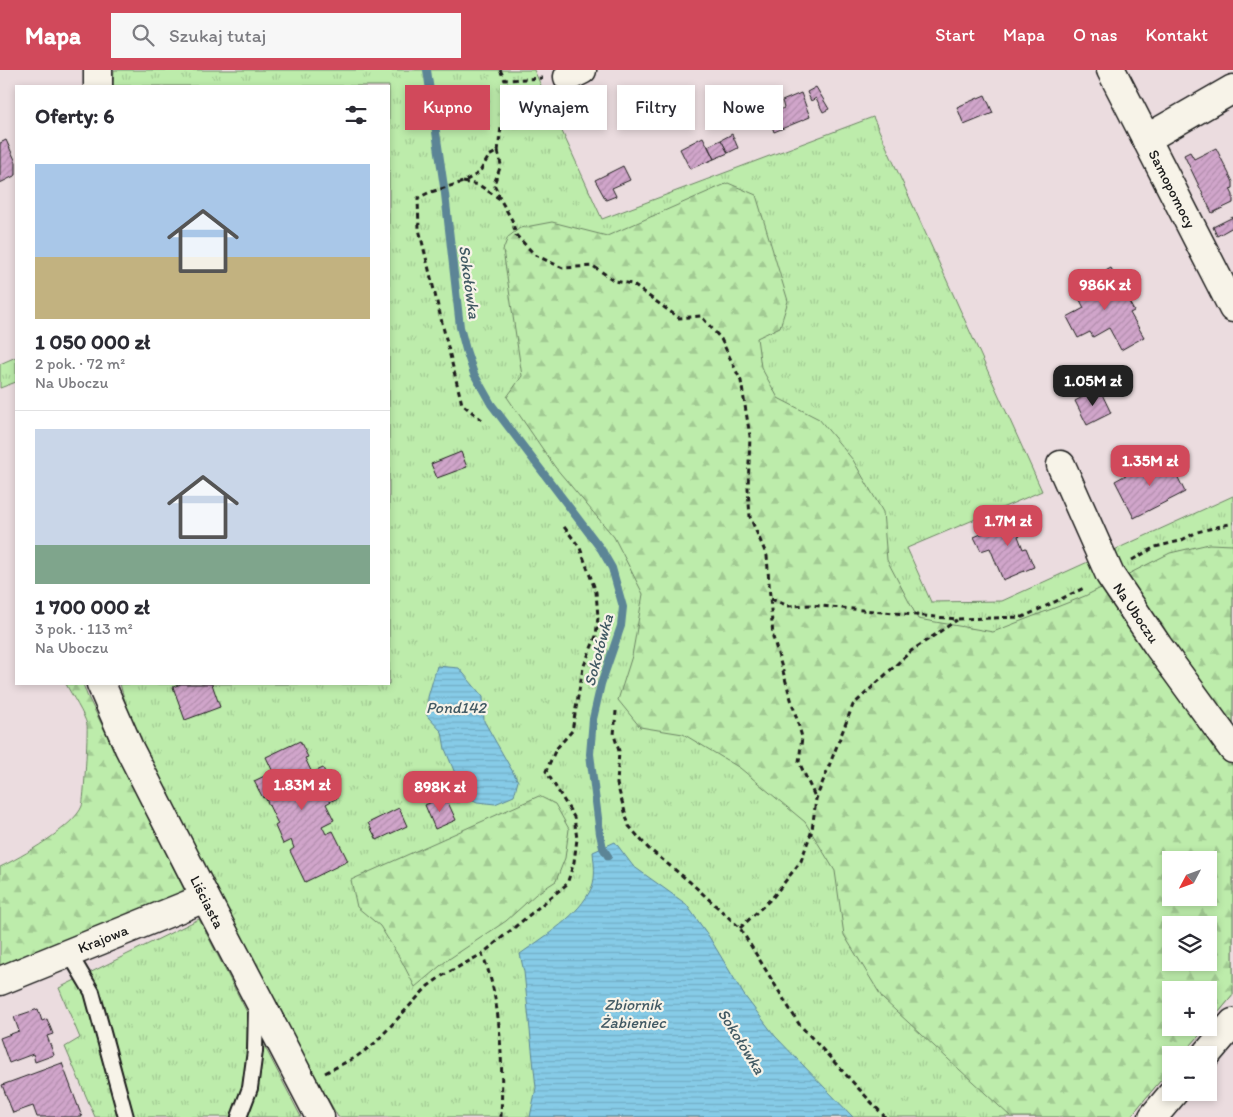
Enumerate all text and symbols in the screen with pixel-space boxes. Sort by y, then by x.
search box [111,13,461,58]
text: Mapa [25,21,81,50]
icon: search [129,21,157,49]
text: Szukaj tutaj [169,24,266,47]
text: Start [935,24,975,46]
text: Mapa [1003,24,1045,46]
text: O nas [1073,24,1118,46]
text: Kontakt [1146,24,1208,46]
chip: Kupno [405,85,490,130]
chip: Wynajem [500,85,607,130]
chip: Filtry [617,85,695,130]
chip: Nowe [705,85,783,130]
icon: filters [342,101,370,129]
text: Oferty: 6 [35,103,114,128]
street label: Samopomocy [1144,147,1200,231]
icon: home [158,196,248,286]
water label: Sokołówka [455,244,484,321]
pin: 986K zł [1059,268,1151,311]
text: 986K zł [1079,275,1131,294]
text: 1 050 000 zł [35,329,150,354]
text: 2 pok. · 72 m² [35,354,125,373]
pin: 1.05M zł [1041,364,1145,407]
text: 1.05M zł [1064,371,1122,390]
text: Na Uboczu [35,373,108,392]
pin: 1.35M zł [1098,444,1202,487]
text: 1.35M zł [1122,451,1178,470]
icon: home [158,462,248,552]
pin: 1.7M zł [962,504,1054,547]
text: 1.7M zł [984,511,1032,530]
street label: Na Uboczu [1109,579,1163,647]
text: 1 700 000 zł [35,594,150,619]
water label: Sokołówka [580,611,617,688]
text: 3 pok. · 113 m² [35,619,133,638]
text: Na Uboczu [35,638,108,657]
water label: Pond142 [426,698,488,717]
pin: 1.83M zł [250,768,354,811]
pin: 898K zł [394,770,486,813]
text: 1.83M zł [273,775,331,794]
text: 898K zł [414,777,466,796]
north arrow [1162,851,1218,906]
map controls [1162,851,1217,1101]
street label: Liściasta [186,873,228,932]
button: layers [1162,916,1217,971]
street label: Krajowa [75,921,131,957]
button: + [1162,981,1217,1036]
water label: Zbiornik Żabieniec [600,995,667,1032]
water label: Sokołówka [714,1005,770,1078]
button: − [1162,1046,1217,1101]

